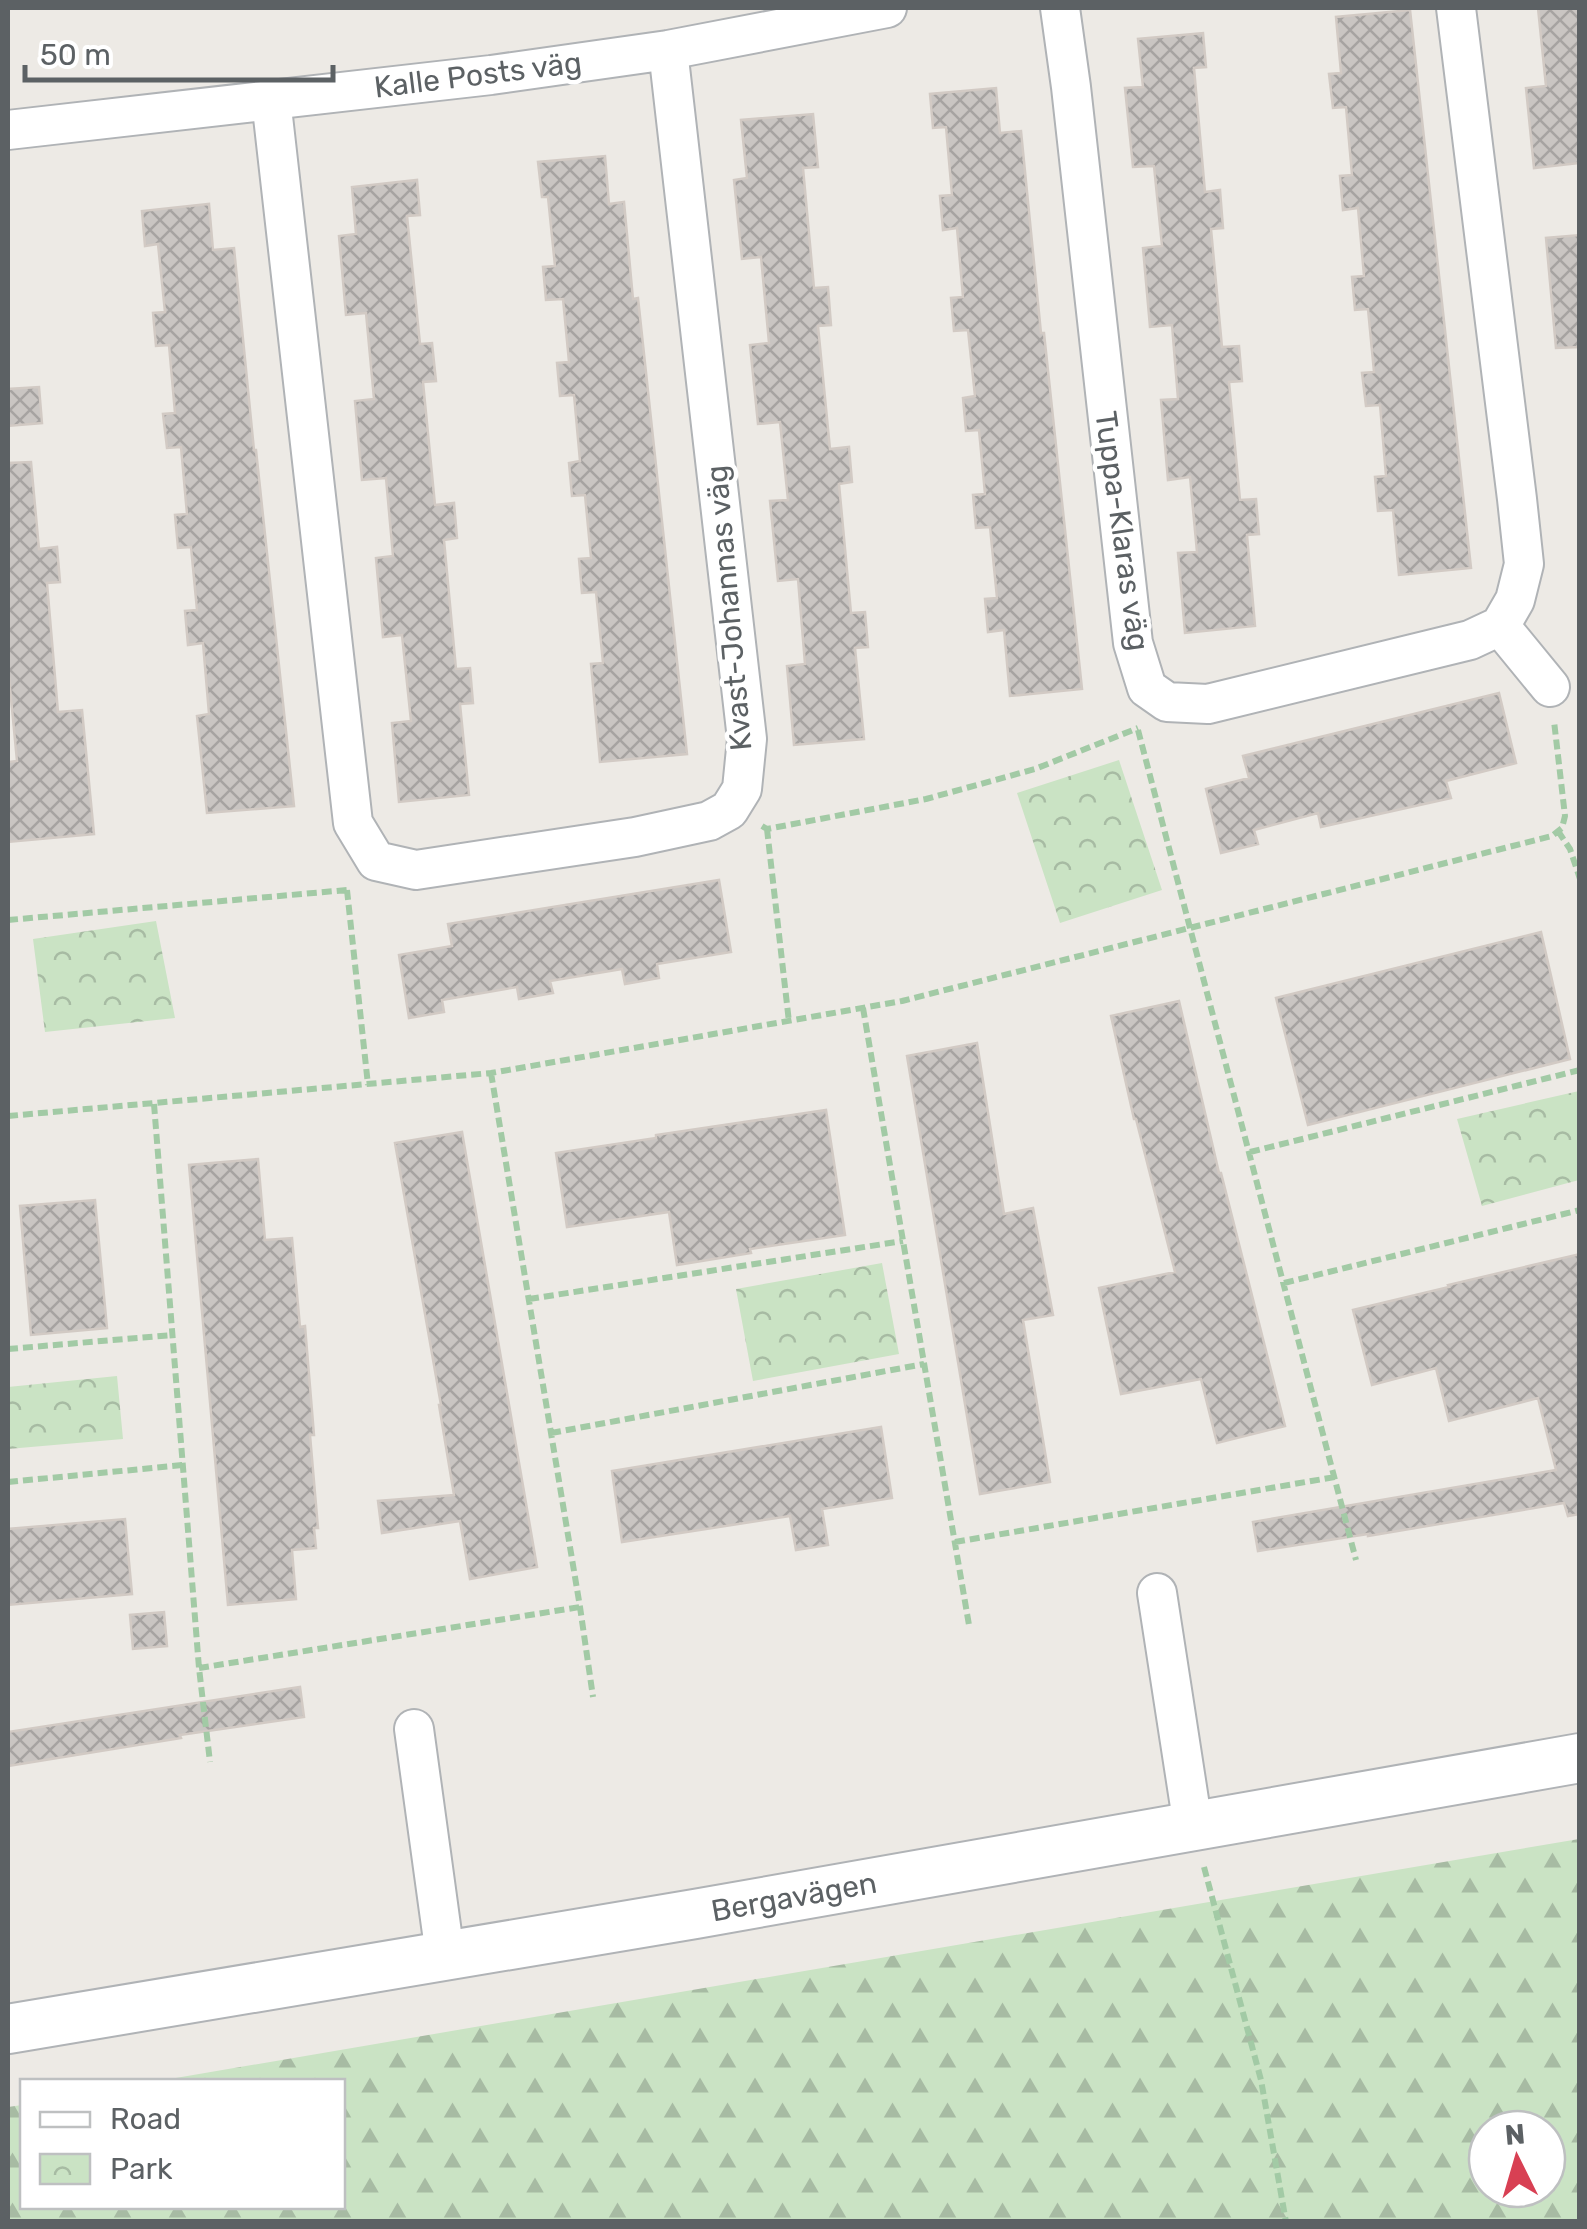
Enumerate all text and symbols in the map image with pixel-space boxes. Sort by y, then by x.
scale bar [25,20,332,82]
text: 50 m [40,37,111,73]
street label: Kalle Posts väg [372,44,584,106]
street label: Tuppa-Klaras väg [1087,409,1157,653]
street label: Kvast-Johannas väg [699,464,759,752]
street label: Bergavägen [708,1865,880,1929]
legend [20,2079,345,2209]
text: Road [110,2101,181,2137]
north arrow [1467,2109,1567,2209]
text: N [1503,2117,1526,2152]
text: Park [110,2151,173,2187]

